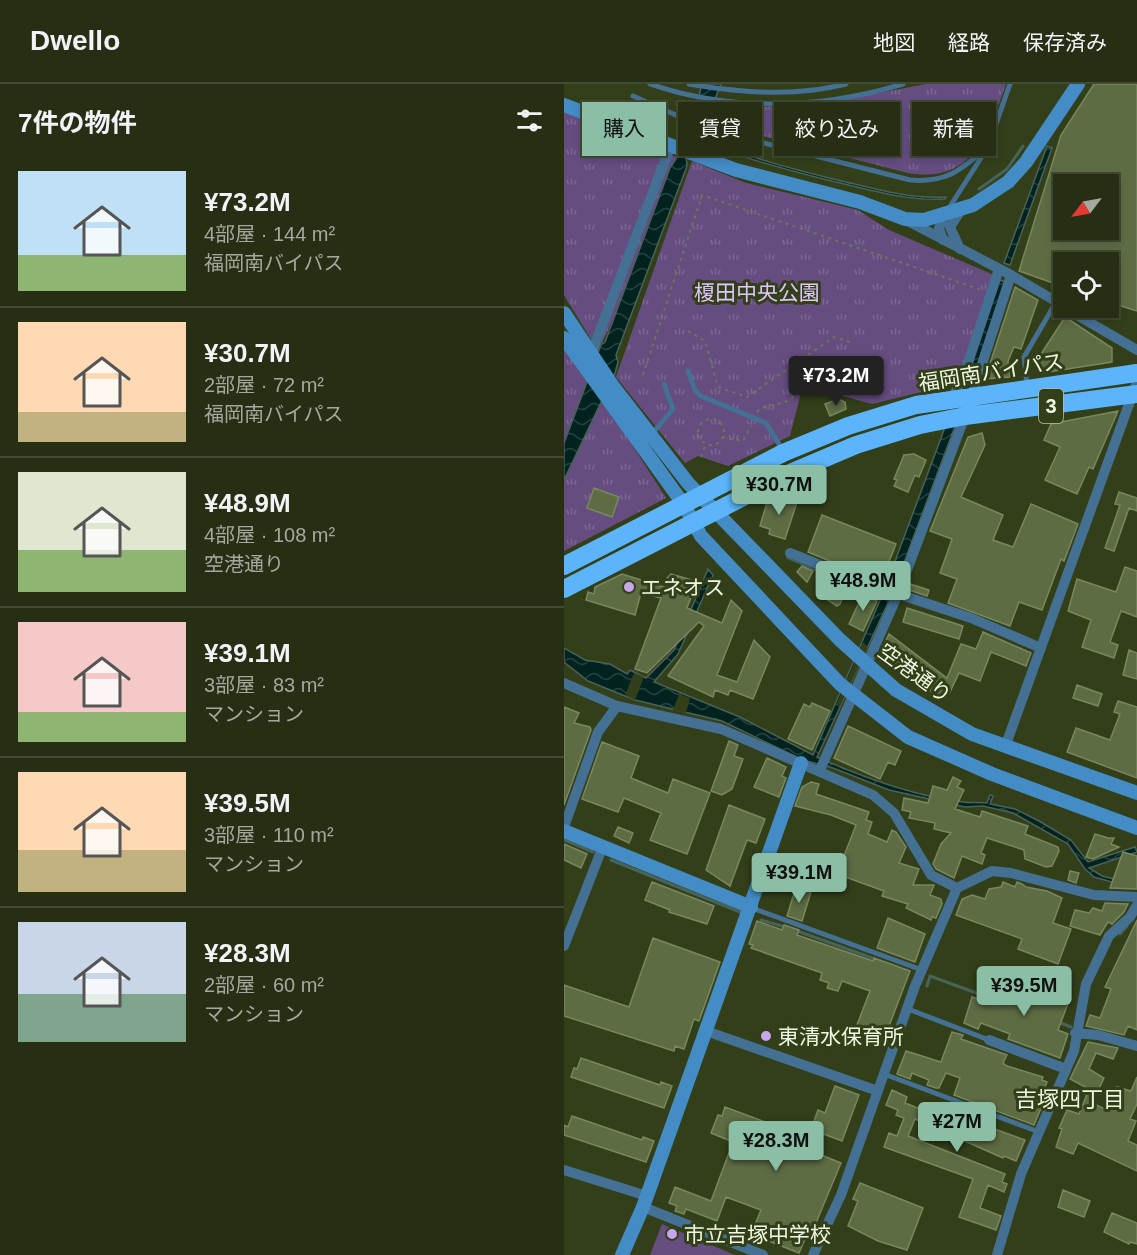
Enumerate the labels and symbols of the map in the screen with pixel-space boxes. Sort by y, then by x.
north arrow [1053,174,1119,240]
park label: 榎田中央公園 [694,281,820,304]
street label: 福岡南バイパス [917,349,1065,395]
pin: ¥73.2M [787,356,885,407]
road number: 3 [1039,389,1063,423]
pin: ¥30.7M [730,465,828,516]
pin: ¥48.9M [814,561,912,612]
place label: エネオス [641,576,725,599]
marker: エネオス [622,580,636,594]
street label: 空港通り [874,639,956,707]
pin: ¥39.1M [750,853,848,904]
pin: ¥39.5M [975,966,1073,1017]
place label: 東清水保育所 [778,1025,904,1048]
marker: 東清水保育所 [759,1029,773,1043]
district label: 吉塚四丁目 [1015,1087,1125,1112]
pin: ¥27M [921,1102,993,1153]
pin: ¥28.3M [727,1121,825,1172]
place label: 市立吉塚中学校 [684,1223,831,1246]
marker: 市立吉塚中学校 [665,1227,679,1241]

